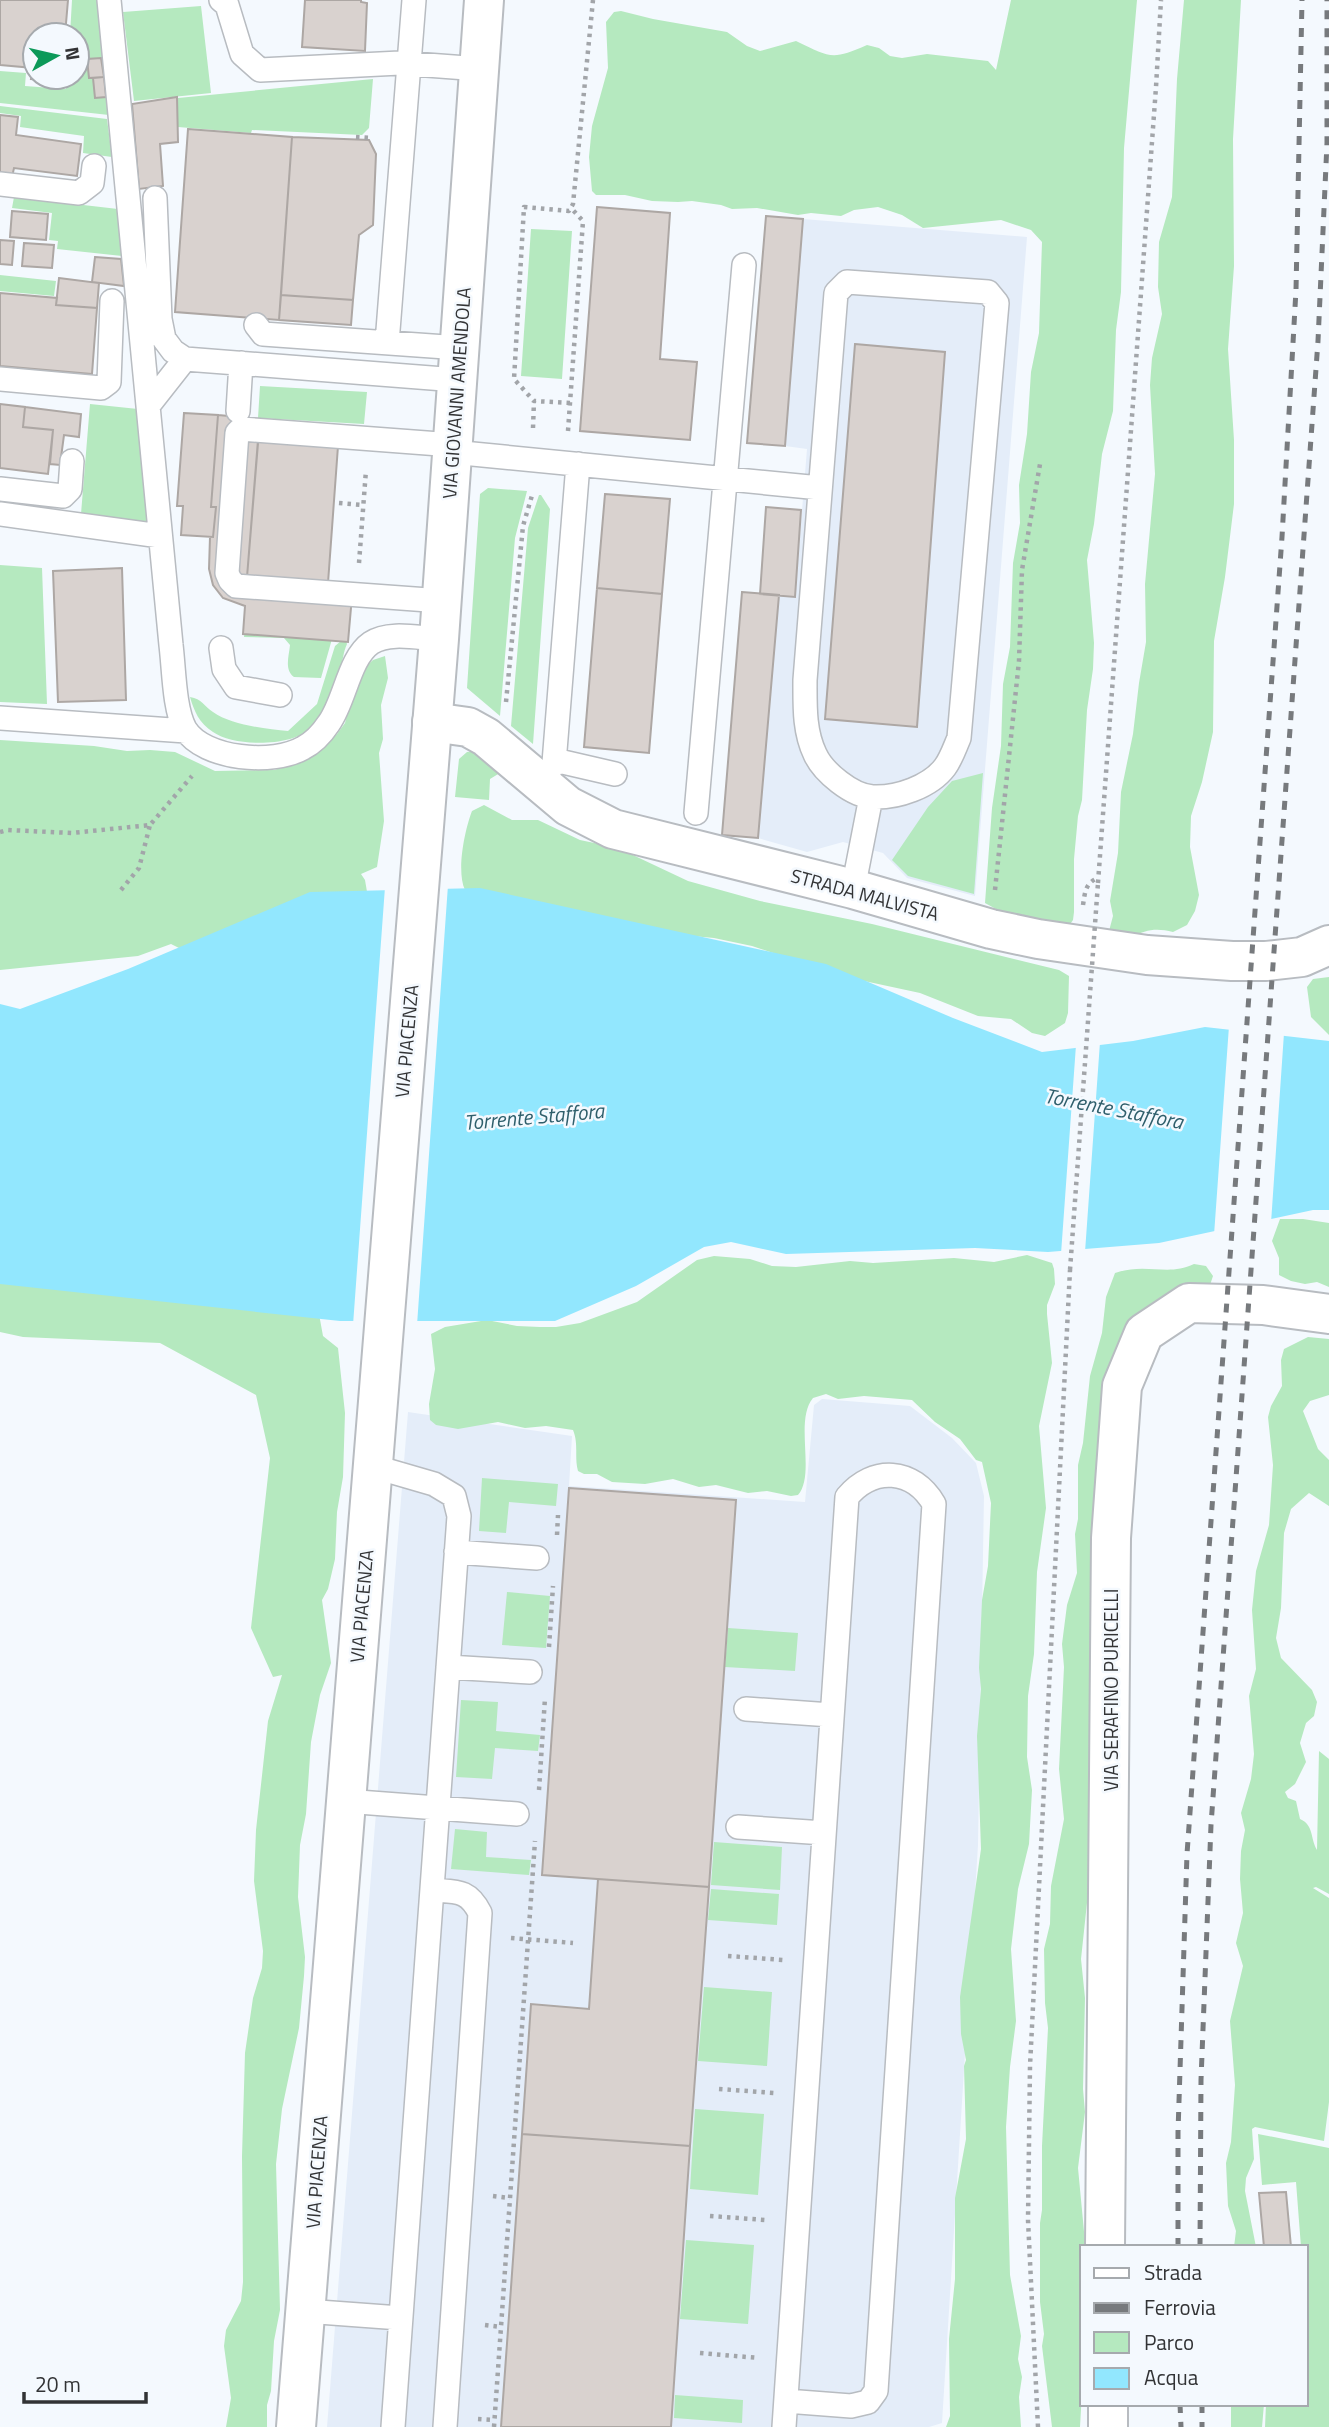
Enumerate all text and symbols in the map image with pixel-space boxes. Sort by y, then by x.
north arrow [21,21,91,91]
text: N [58,45,89,62]
street label: VIA GIOVANNI AMENDOLA [434,286,478,500]
street label: STRADA MALVISTA [788,860,942,928]
street label: VIA PIACENZA [387,983,425,1099]
water label: Torrente Staffora [1042,1079,1187,1137]
water label: Torrente Staffora [463,1094,607,1138]
street label: VIA PIACENZA [342,1548,380,1664]
street label: VIA SERAFINO PURICELLI [1096,1589,1125,1791]
street label: VIA PIACENZA [298,2114,334,2230]
legend [1080,2245,1308,2406]
text: Strada [1144,2256,1202,2288]
text: Ferrovia [1144,2291,1216,2323]
text: Parco [1144,2326,1194,2358]
scale bar [24,2360,147,2404]
text: Acqua [1144,2361,1199,2393]
text: 20 m [35,2368,81,2400]

